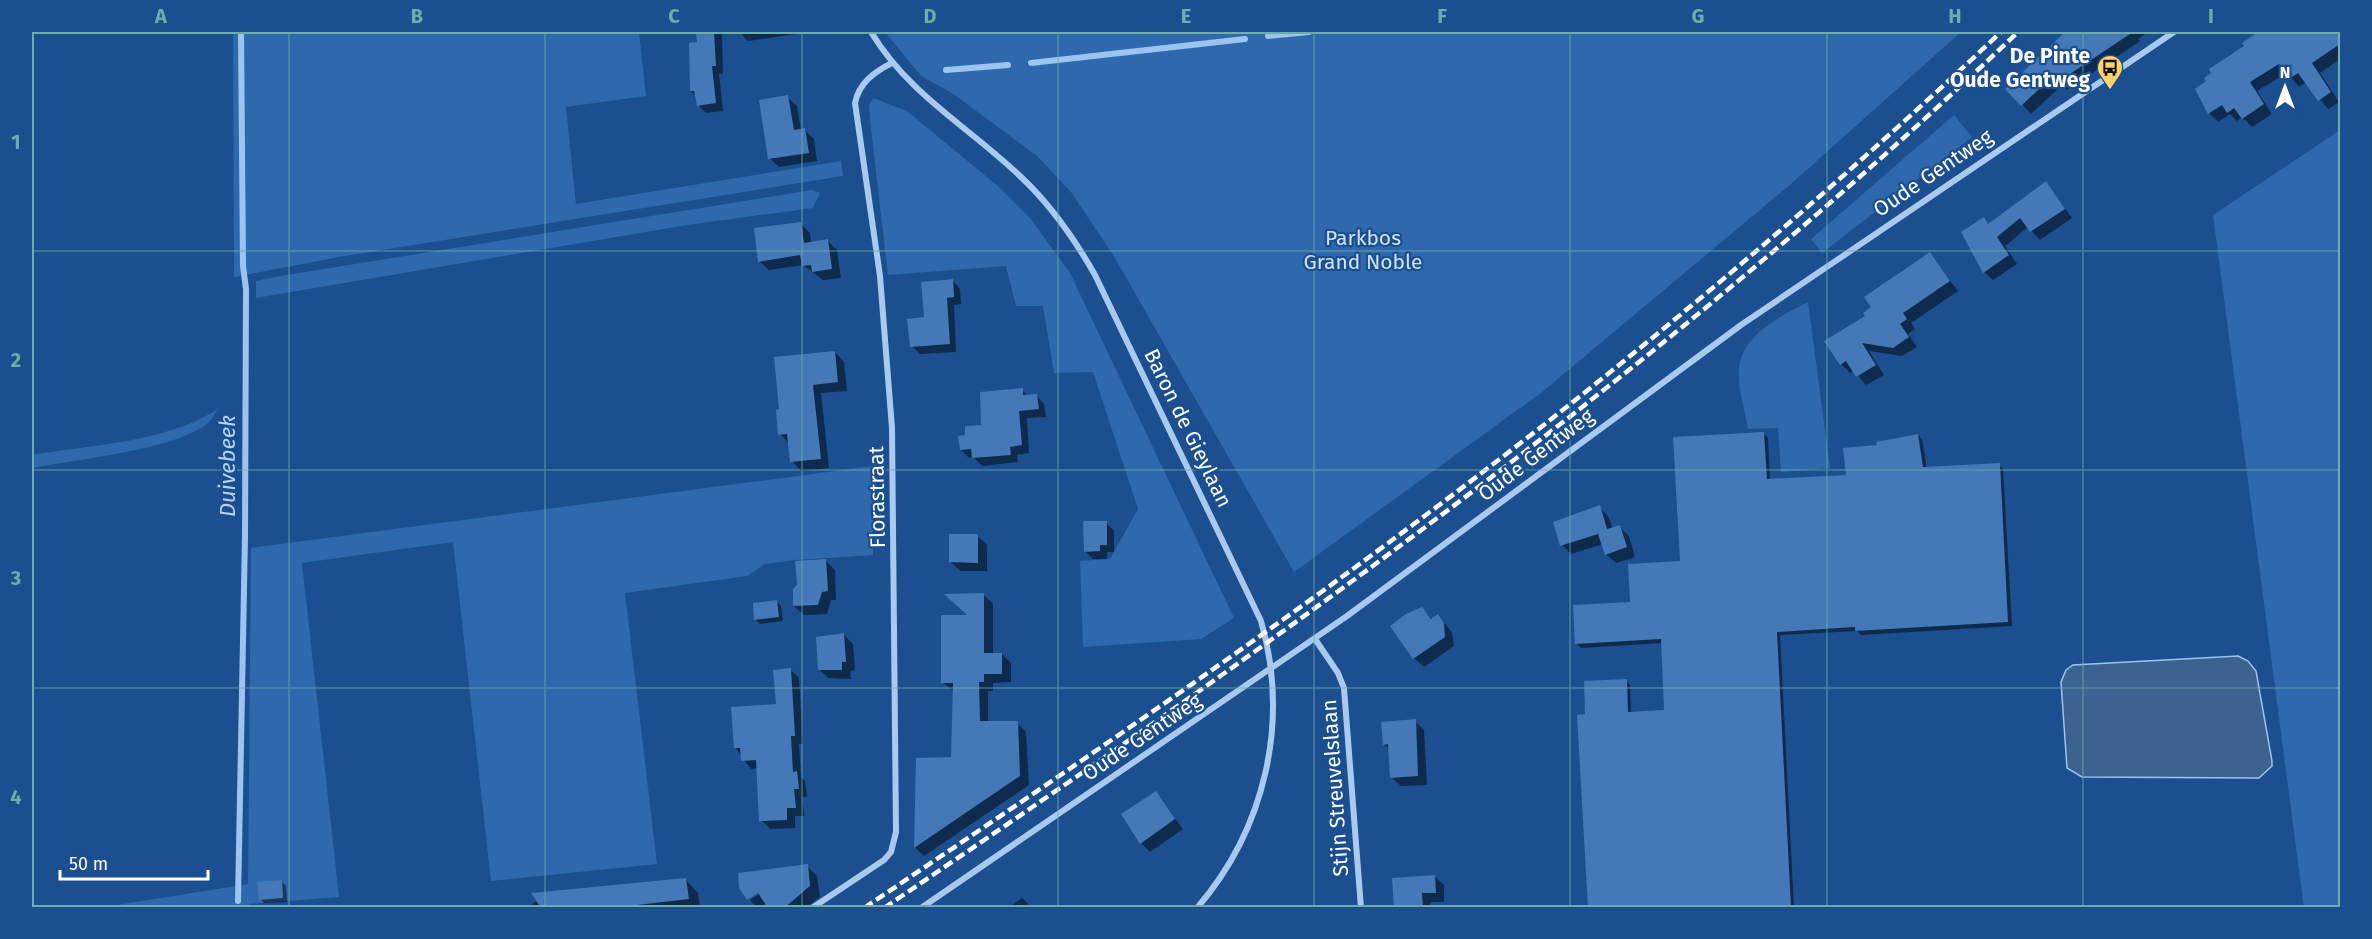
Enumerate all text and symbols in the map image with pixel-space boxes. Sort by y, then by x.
text: A [154,4,168,28]
text: B [411,4,423,28]
text: C [668,4,680,28]
text: D [923,4,937,28]
text: E [1181,4,1191,28]
text: F [1437,4,1447,28]
text: G [1692,4,1704,28]
text: H [1948,4,1962,28]
text: I [2208,4,2214,28]
place label: De Pinte Oude Gentweg [1950,43,2090,93]
bus stop icon: De Pinte Oude Gentweg [2095,53,2125,91]
north arrow [2255,57,2315,117]
text: N [2280,63,2290,82]
street label: Oude Gentweg [1868,124,1998,222]
text: 1 [11,130,21,154]
park label: Parkbos Grand Noble [1303,225,1423,275]
street label: Baron de Gieylaan [1138,344,1238,512]
text: 2 [11,348,21,372]
street label: Oude Gentweg [1473,403,1599,507]
water label: Duivebeek [214,415,241,517]
street label: Florastraat [863,445,891,548]
text: 3 [10,566,21,590]
street label: Oude Gentweg [1077,688,1207,786]
street label: Stijn Streuvelslaan [1316,698,1354,878]
text: 4 [10,785,22,809]
scale bar [60,843,208,881]
text: 50 m [69,853,108,875]

